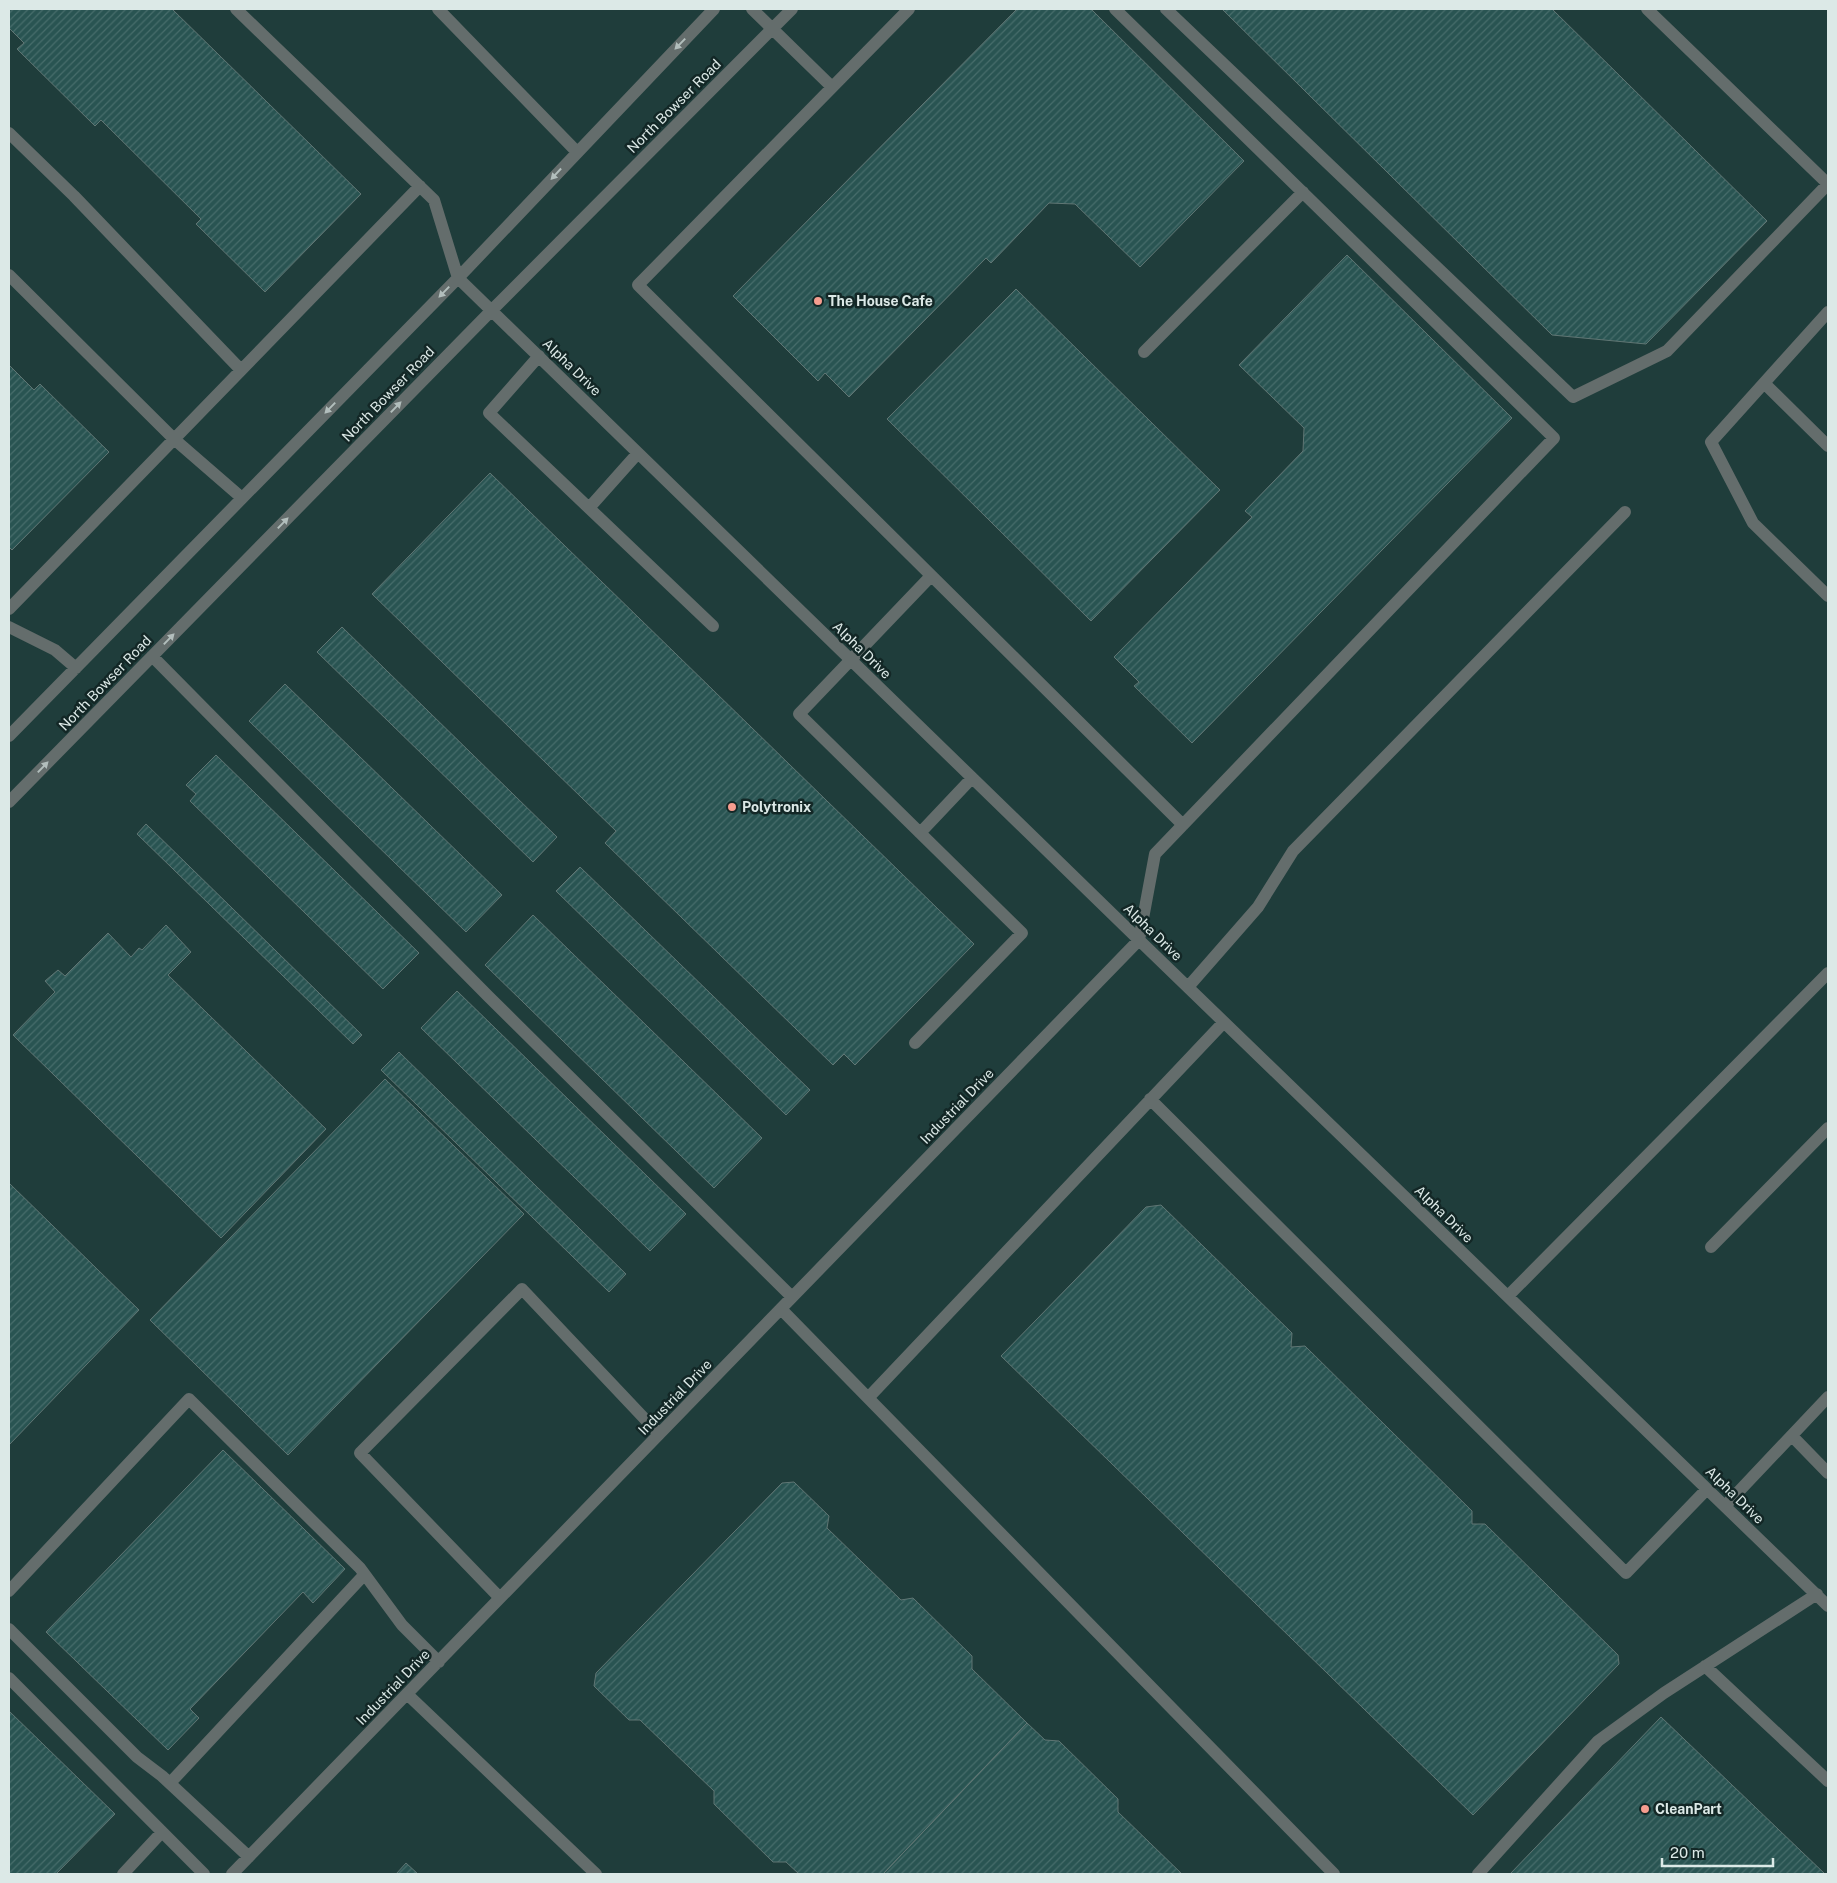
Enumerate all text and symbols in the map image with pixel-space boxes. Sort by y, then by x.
one-way arrow [674,38,686,50]
street label: North Bowser Road [624,56,724,156]
one-way arrow [550,168,562,180]
one-way arrow [438,286,450,298]
place label: The House Cafe [828,293,933,309]
marker: The House Cafe [812,295,824,307]
street label: Alpha Drive [539,335,605,399]
street label: North Bowser Road [339,343,437,445]
one-way arrow [390,401,402,413]
one-way arrow [325,402,337,414]
one-way arrow [276,517,288,529]
street label: Alpha Drive [829,618,895,682]
street label: North Bowser Road [56,632,154,734]
one-way arrow [163,633,175,645]
one-way arrow [37,762,49,774]
place label: Polytronix [742,799,811,815]
marker: Polytronix [726,801,738,813]
street label: Alpha Drive [1120,900,1186,964]
street label: Industrial Drive [917,1065,997,1147]
street label: Alpha Drive [1411,1182,1477,1246]
street label: Industrial Drive [635,1356,715,1438]
street label: Alpha Drive [1702,1463,1768,1527]
street label: Industrial Drive [353,1646,433,1728]
place label: CleanPart [1655,1801,1722,1817]
marker: CleanPart [1639,1803,1651,1815]
scale bar [1662,1836,1773,1868]
text: 20 m [1670,1844,1705,1861]

